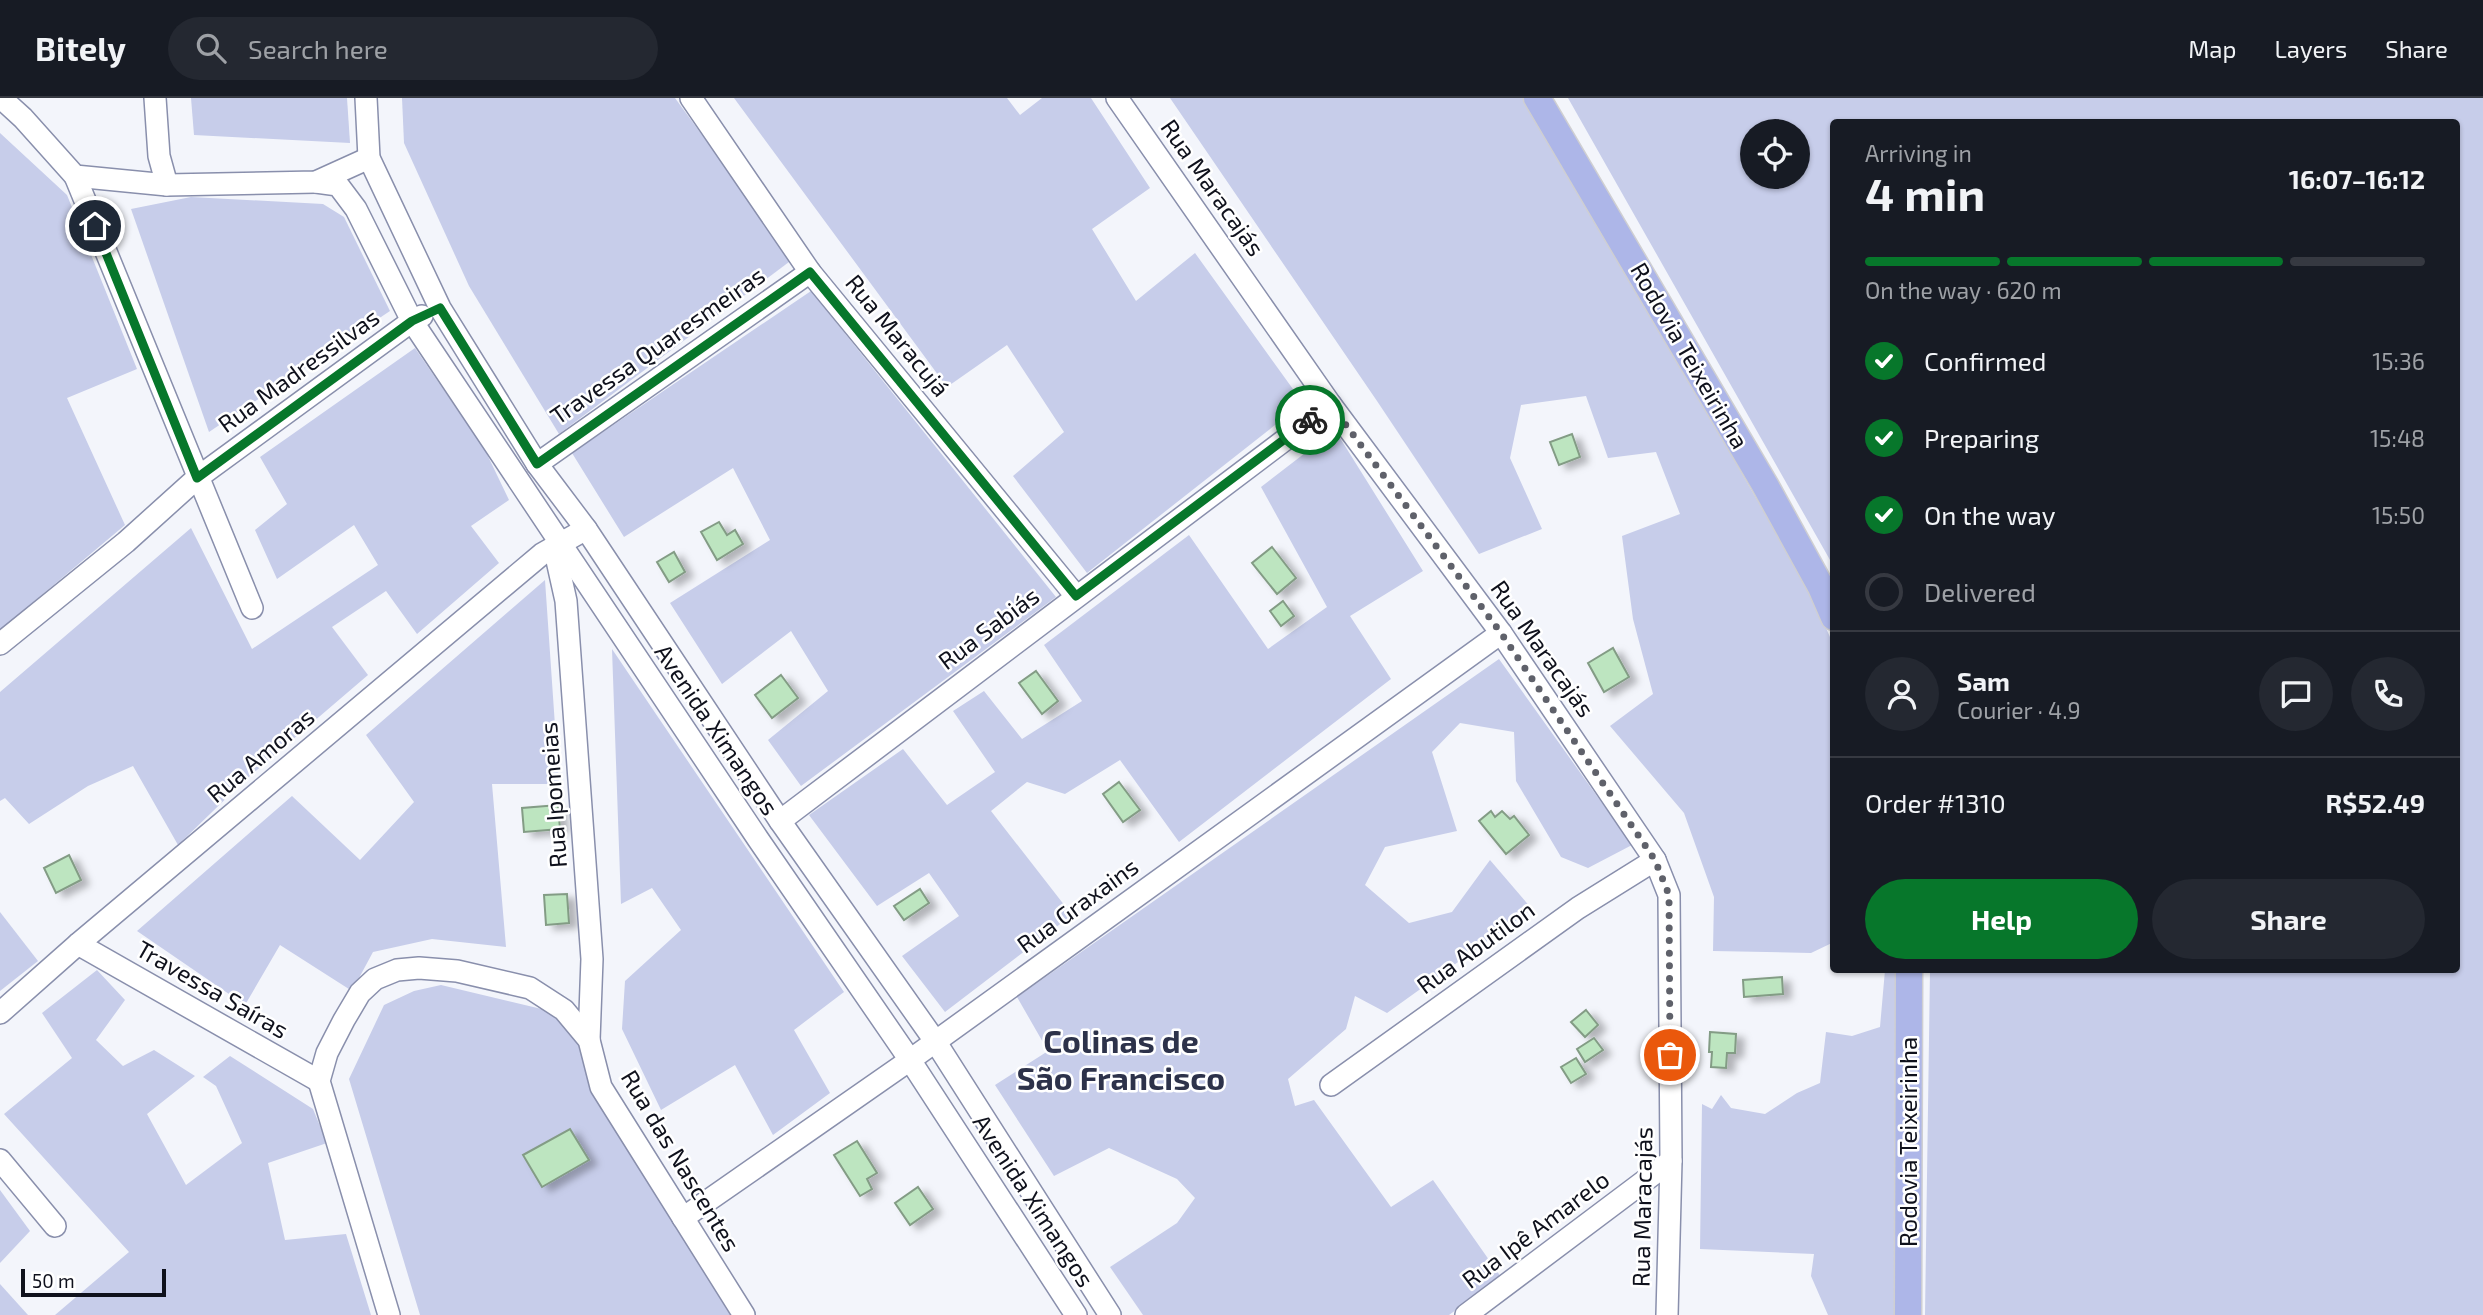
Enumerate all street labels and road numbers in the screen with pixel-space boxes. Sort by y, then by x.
street label: Rua Maracajás [1155,113,1271,261]
street label: Rodovia Teixeirinha [1625,257,1755,454]
street label: Travessa Quaresmeiras [544,260,770,430]
street label: Rua Maracujá [840,268,956,402]
street label: Rua Madressilvas [212,302,384,438]
street label: Rua Maracajás [1485,574,1601,722]
street label: Rua Sabiás [932,581,1044,675]
street label: Avenida Ximangos [649,638,785,820]
street label: Rua Amoras [201,702,320,808]
street label: Rua Ipomeias [533,721,572,869]
street label: Rua Graxains [1011,851,1143,959]
street label: Rua Abutilon [1411,894,1540,999]
street label: Travessa Saíras [132,934,294,1044]
street label: Rodovia Teixeirinha [1893,1037,1922,1247]
street label: Rua das Nascentes [616,1064,747,1256]
street label: Avenida Ximangos [968,1108,1101,1292]
street label: Rua Maracajás [1626,1127,1657,1287]
street label: Rua Ipê Amarelo [1456,1164,1615,1294]

